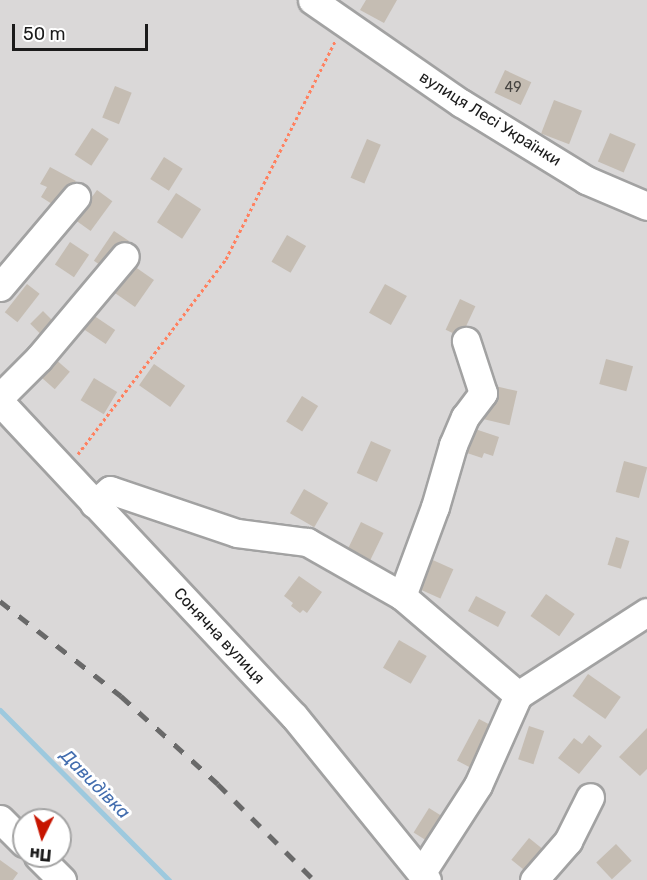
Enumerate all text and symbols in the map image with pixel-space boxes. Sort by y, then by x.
scale bar [15,12,152,50]
text: 50 m [23,23,66,45]
street label: вулиця Лесі Українки [416,68,564,170]
house number: 49 [505,80,521,96]
street label: Сонячна вулиця [170,584,268,688]
water label: Давидівка [56,745,134,823]
north arrow [12,808,72,868]
text: Пн [29,844,52,865]

